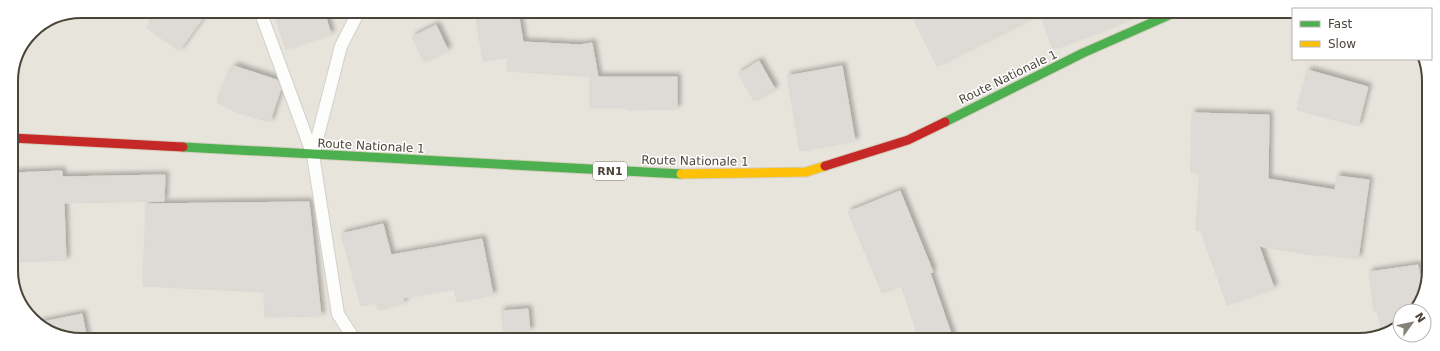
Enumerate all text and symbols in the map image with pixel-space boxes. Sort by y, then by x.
legend [1292,8,1432,60]
text: Fast [1328,17,1352,31]
text: Slow [1328,37,1356,51]
street label: Route Nationale 1 [957,47,1059,107]
street label: Route Nationale 1 [317,136,425,156]
street label: Route Nationale 1 [641,153,749,169]
road number: RN1 [593,162,627,180]
north arrow [1392,303,1432,343]
text: N [1412,310,1428,325]

